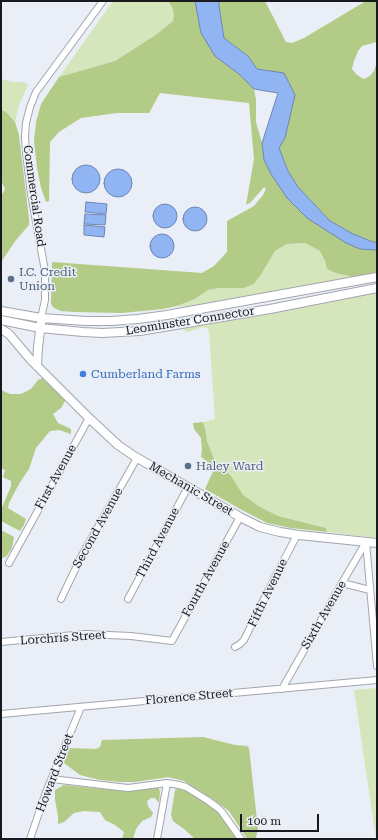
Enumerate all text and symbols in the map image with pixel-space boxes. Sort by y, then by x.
street label: Commercial Road [20,144,48,248]
place label: I.C. Credit Union [19,265,76,293]
marker: I.C. Credit Union [6,274,16,284]
street label: Leominster Connector [125,304,255,338]
place label: Cumberland Farms [91,367,201,381]
marker: Cumberland Farms [78,369,88,379]
street label: First Avenue [32,442,80,512]
street label: Mechanic Street [146,459,236,519]
place label: Haley Ward [196,459,263,473]
marker: Haley Ward [183,461,193,471]
street label: Second Avenue [70,485,126,571]
street label: Third Avenue [133,505,183,581]
street label: Fourth Avenue [179,538,233,620]
street label: Fifth Avenue [245,556,291,630]
street label: Sixth Avenue [299,578,349,652]
street label: Lorchris Street [20,628,106,648]
street label: Florence Street [144,686,234,708]
street label: Howard Street [33,732,77,814]
scale bar [242,806,321,832]
text: 100 m [247,814,281,828]

